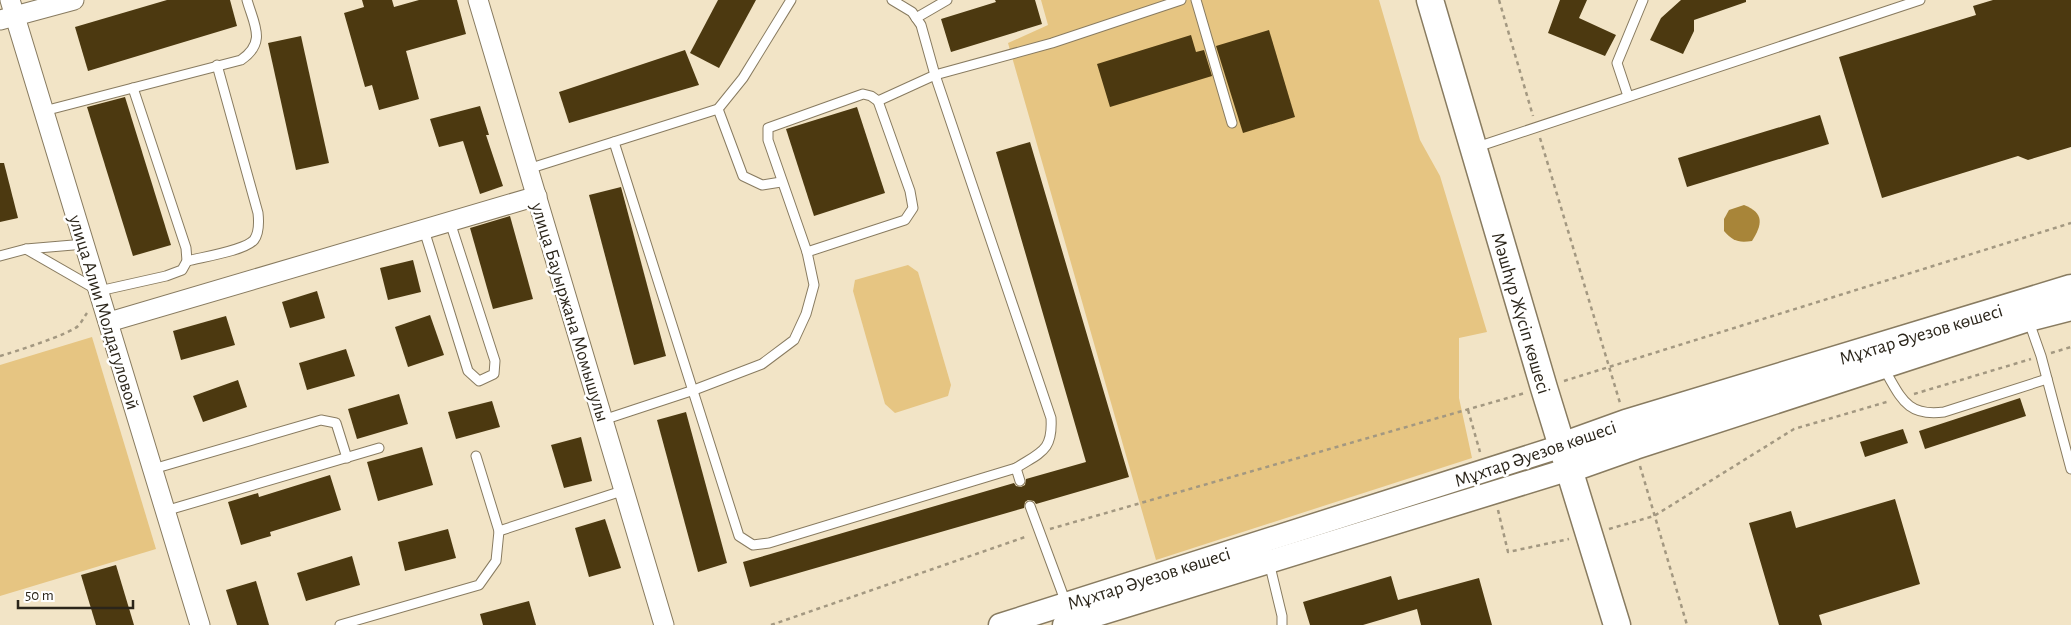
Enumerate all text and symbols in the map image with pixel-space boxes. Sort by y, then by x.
street label: улица Бауыржана Момышулы [527,200,612,424]
street label: улица Алии Молдагуловой [65,212,142,412]
street label: Мәшһүр Жүсіп көшесі [1488,230,1553,396]
street label: Мұхтар Әуезов көшесі [1837,301,2005,369]
street label: Мұхтар Әуезов көшесі [1452,418,1619,491]
street label: Мұхтар Әуезов көшесі [1065,544,1233,614]
scale bar [18,578,132,610]
text: 50 m [25,588,54,603]

